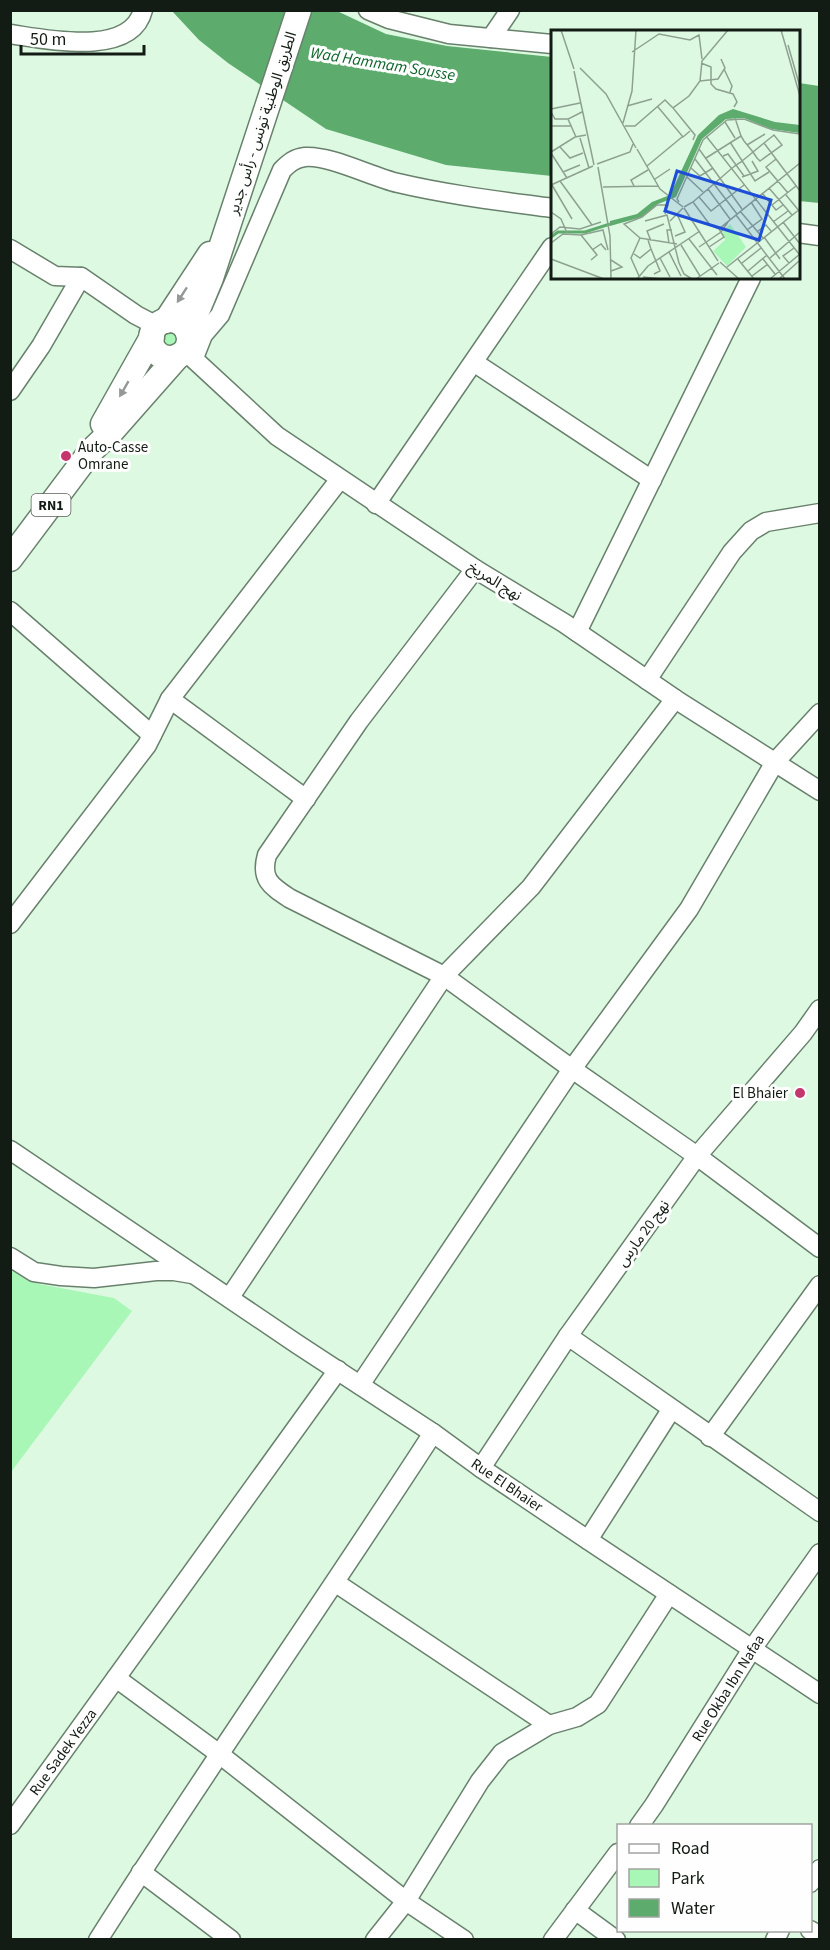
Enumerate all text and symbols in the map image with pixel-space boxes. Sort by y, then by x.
scale bar [21,18,144,56]
text: 50 m [30,27,66,52]
street label: الطريق الوطنية تونس - رأس جدير [223,29,302,218]
inset map [551,30,800,279]
water label: Wad Hammam Sousse [309,42,457,86]
one-way arrow [177,287,188,303]
one-way arrow [119,381,129,398]
place label: Auto-Casse Omrane [78,437,148,475]
marker: Auto-Casse Omrane [59,449,73,463]
road number: RN1 [32,494,70,516]
street label: نهج المريخ [463,557,526,607]
place label: El Bhaier [732,1083,789,1104]
marker: El Bhaier [793,1086,807,1100]
street label: نهج 20 مارس [612,1196,676,1272]
street label: Rue El Bhaier [467,1454,548,1518]
street label: Rue Okba Ibn Nafaa [687,1631,770,1746]
street label: Rue Sadek Yezza [25,1705,102,1800]
legend [617,1824,812,1932]
text: Road [671,1836,710,1861]
text: Park [671,1866,705,1891]
text: Water [671,1896,715,1921]

